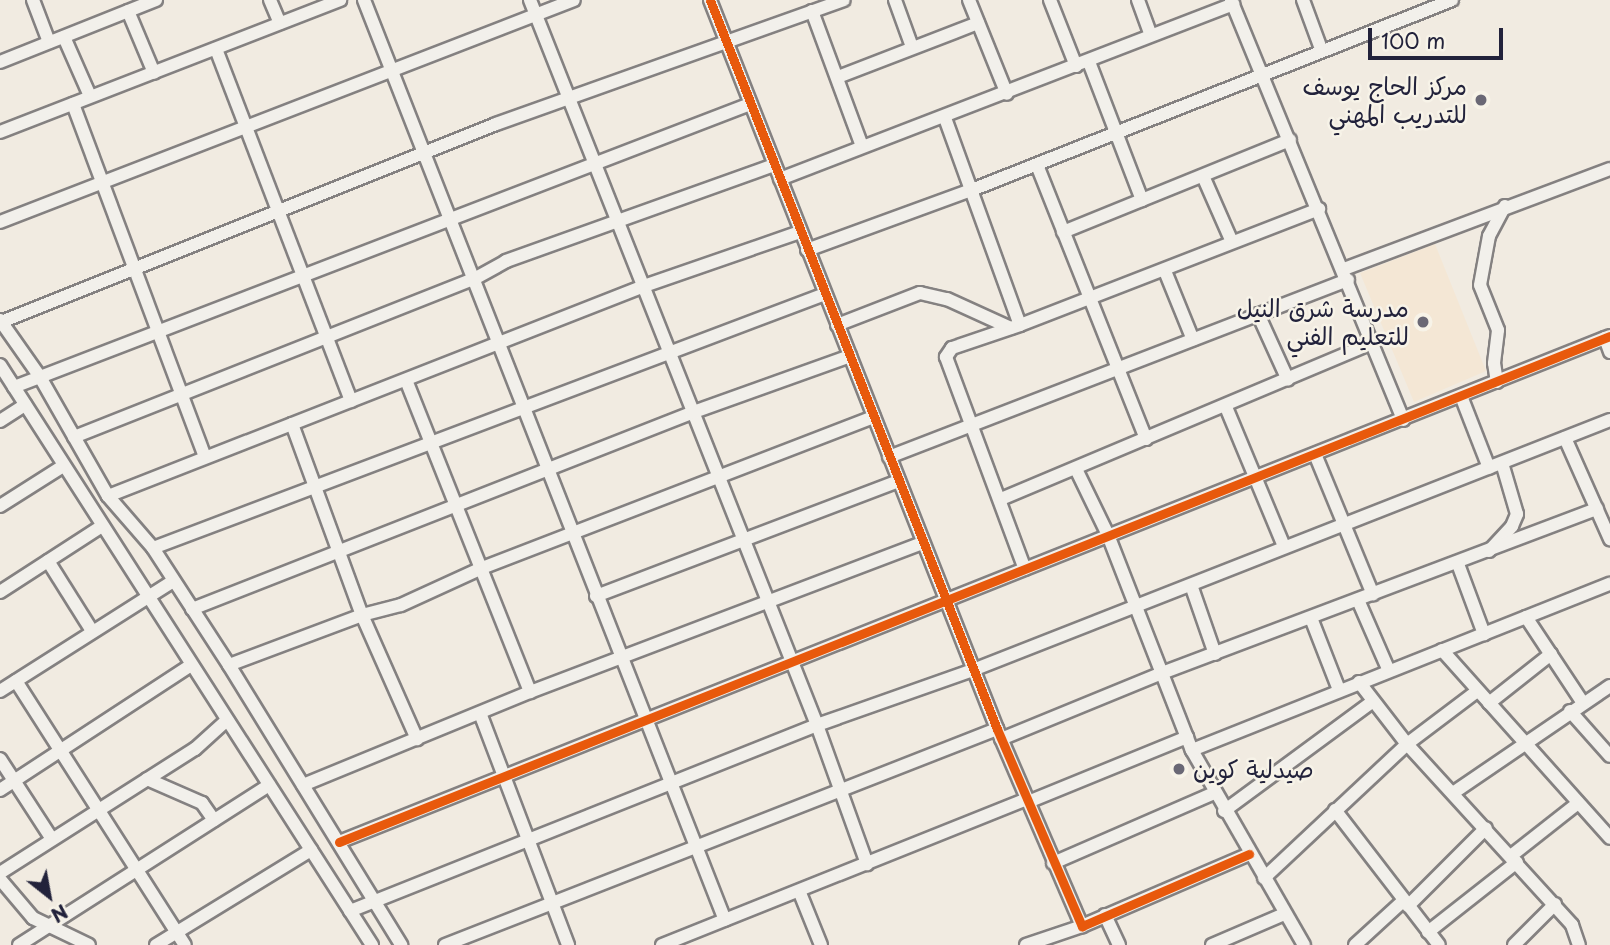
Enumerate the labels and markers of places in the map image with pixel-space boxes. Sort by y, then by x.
place label: مركز الحاج يوسف للتدريب المهني [1302,72,1467,128]
marker: مركز الحاج يوسف للتدريب المهني [1473,92,1489,108]
place label: مدرسة شرق النيل للتعليم الفني [1237,294,1409,350]
marker: مدرسة شرق النيل للتعليم الفني [1415,314,1431,330]
place label: صيدلية كوين [1193,755,1314,783]
marker: صيدلية كوين [1171,761,1187,777]

